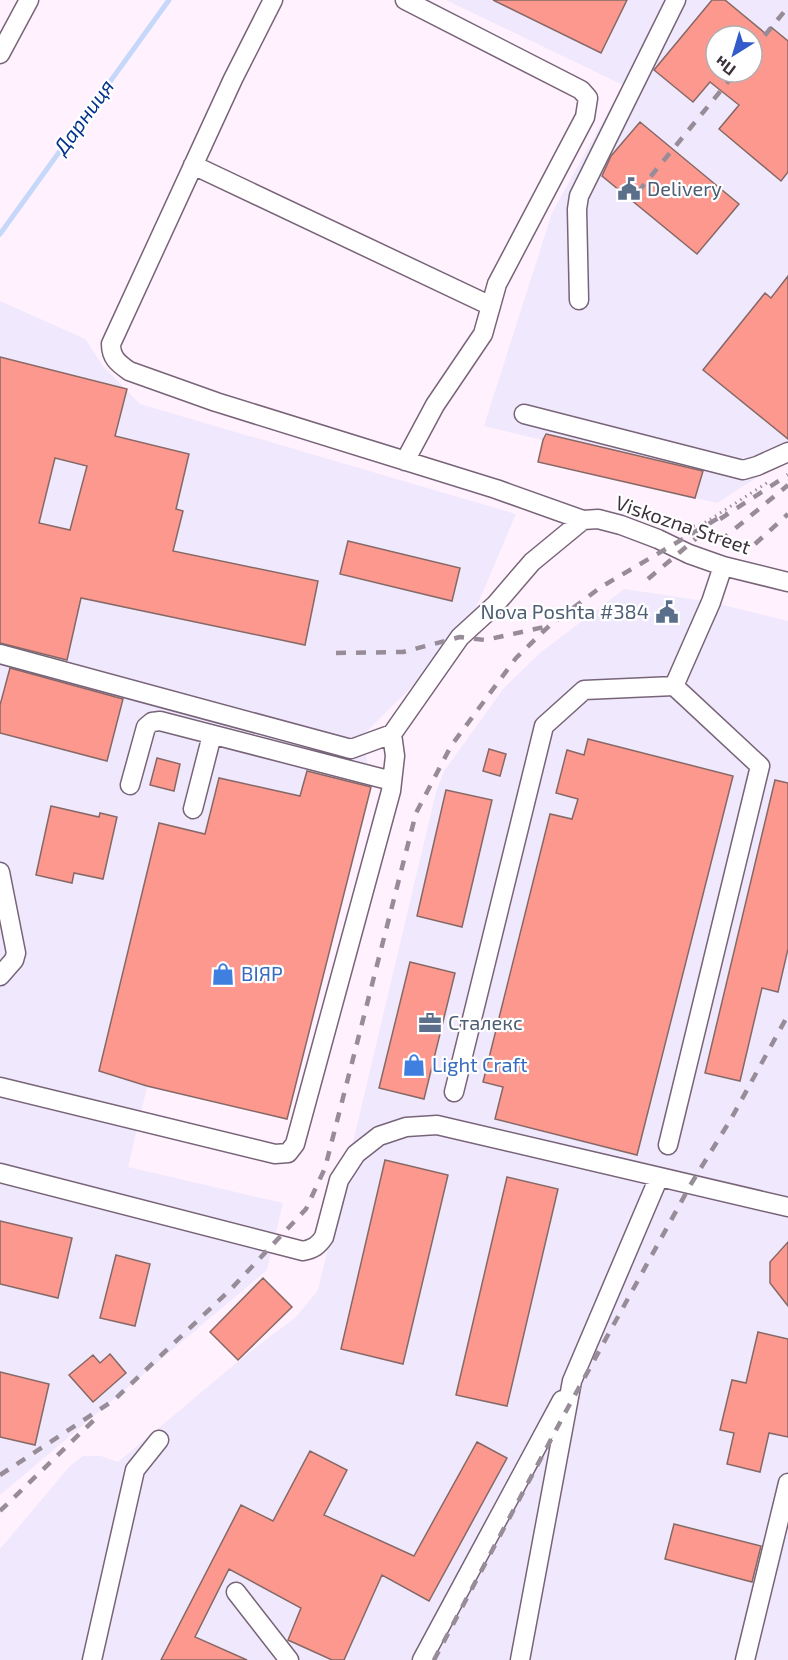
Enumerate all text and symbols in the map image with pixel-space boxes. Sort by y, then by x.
north arrow [704,24,764,84]
text: Пн [711,53,739,80]
water label: Дарниця [47,74,118,159]
public building icon: Delivery [616,176,642,202]
place label: Delivery [647,176,722,200]
street label: Viskozna Street [613,490,754,559]
place label: Nova Poshta #384 [481,599,649,623]
public building icon: Nova Poshta #384 [654,599,680,625]
shop icon: ВІЯР [210,961,236,987]
place label: ВІЯР [241,961,283,985]
office icon: Сталекс [417,1010,443,1036]
place label: Сталекс [448,1010,523,1034]
shop icon: Light Craft [401,1052,427,1078]
place label: Light Craft [432,1052,528,1076]

